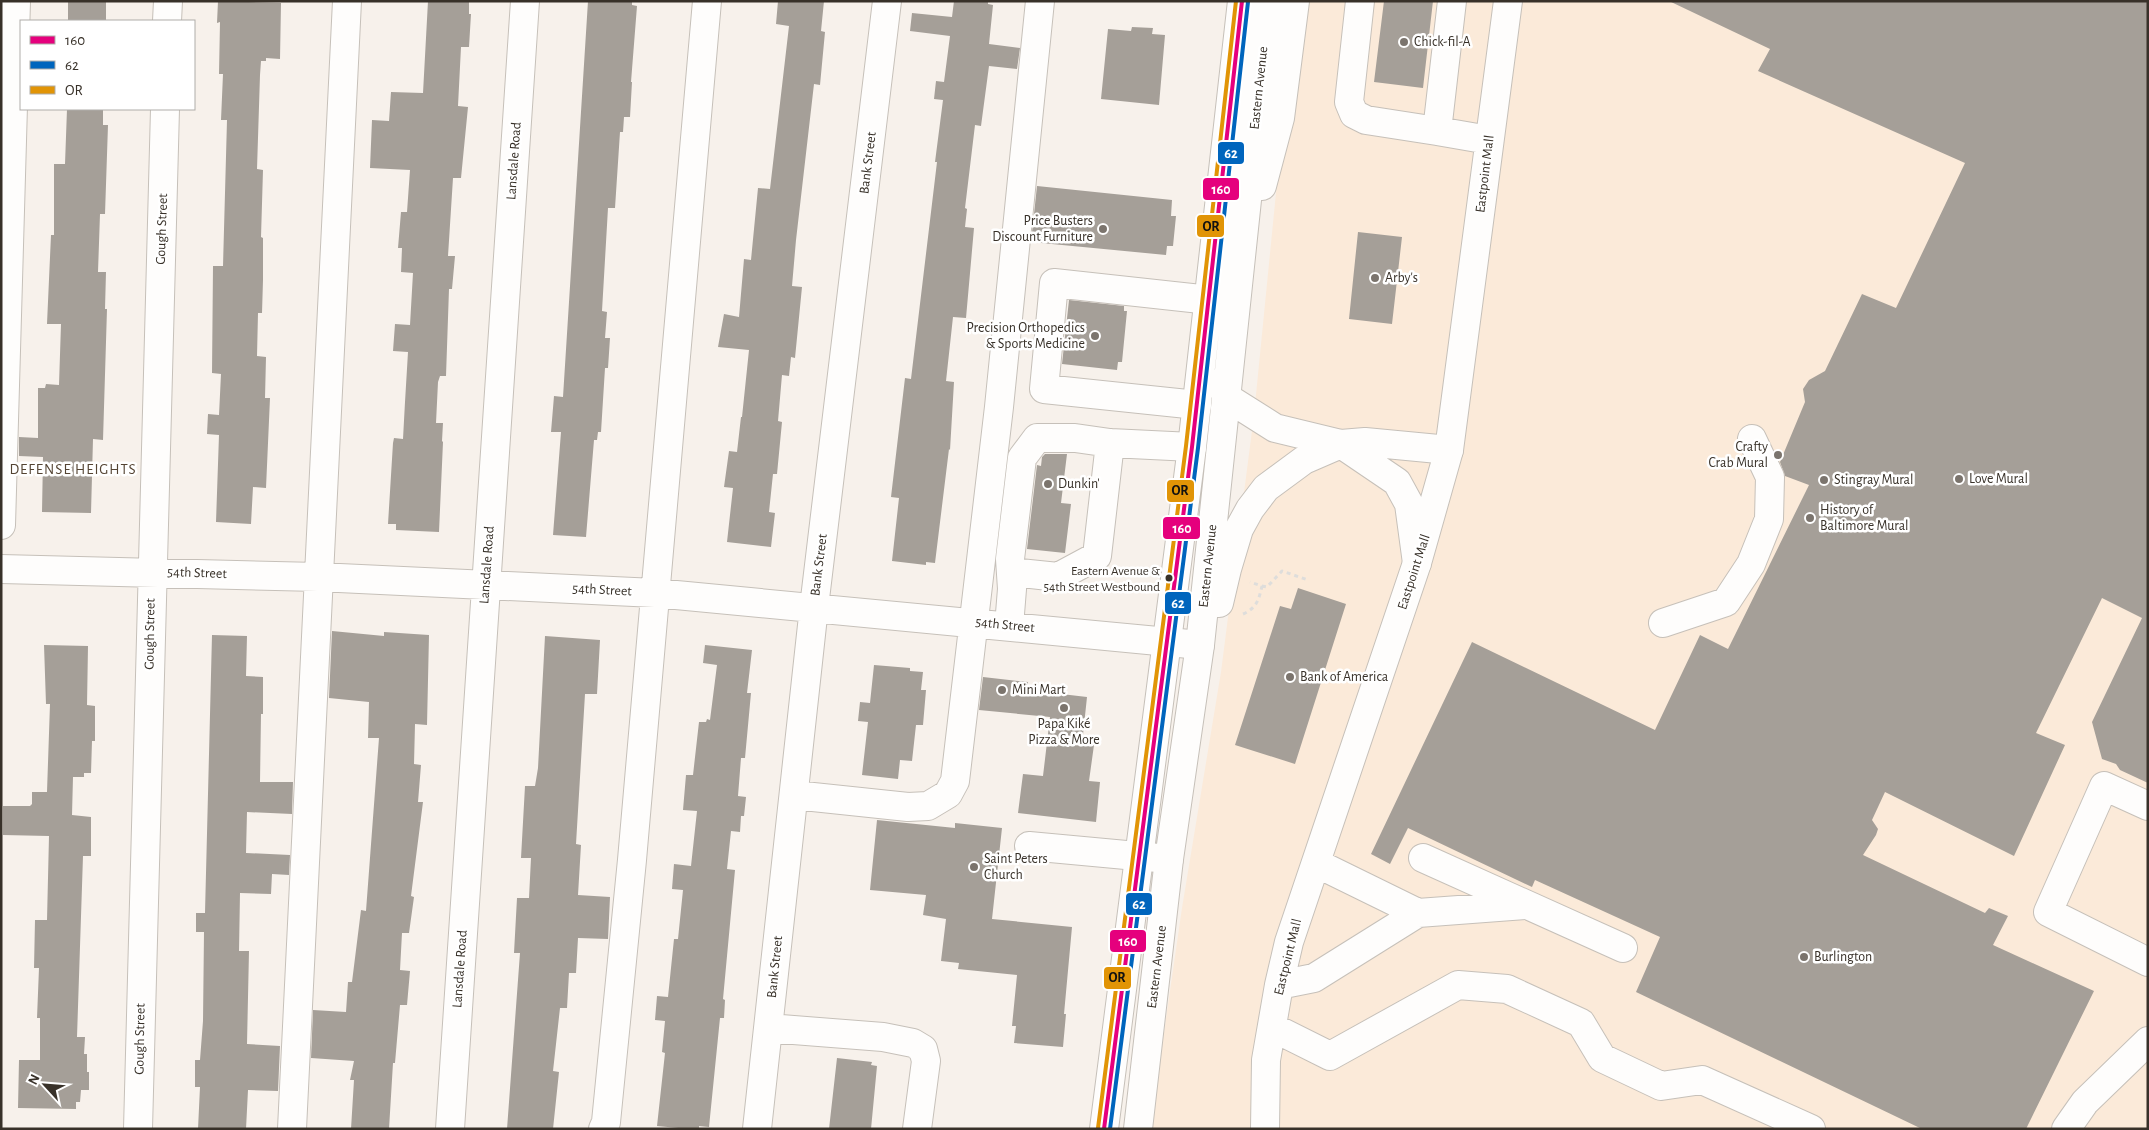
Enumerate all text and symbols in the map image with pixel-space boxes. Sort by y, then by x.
legend [20,20,195,110]
text: 160 [65,33,85,48]
place label: Chick-fil-A [1414,35,1471,49]
marker: Chick-fil-A [1398,36,1410,48]
street label: Eastern Avenue [1248,46,1270,130]
text: 62 [65,58,79,73]
text: OR [65,83,83,98]
street label: Lansdale Road [504,121,524,201]
street label: Bank Street [857,130,879,195]
street label: Eastpoint Mall [1473,134,1497,214]
line badge: 62 [1217,141,1245,165]
text: 62 [1224,147,1238,161]
line badge: 160 [1202,177,1240,201]
text: 160 [1211,183,1231,197]
street label: Gough Street [154,192,170,265]
place label: Price Busters Discount Furniture [992,214,1093,244]
line badge: OR [1196,214,1225,238]
text: OR [1202,220,1220,234]
marker: Price Busters Discount Furniture [1097,223,1109,235]
place label: Arby's [1385,271,1418,285]
marker: Arby's [1369,272,1381,284]
place label: Precision Orthopedics & Sports Medicine [967,321,1085,351]
marker: Precision Orthopedics & Sports Medicine [1089,330,1101,342]
place label: Crafty Crab Mural [1709,440,1768,470]
marker: Crafty Crab Mural [1772,449,1784,461]
district label: DEFENSE HEIGHTS [9,462,137,477]
place label: Love Mural [1969,472,2028,486]
place label: Stingray Mural [1834,473,1914,487]
marker: Love Mural [1953,473,1965,485]
marker: Stingray Mural [1818,474,1830,486]
place label: Dunkin' [1058,477,1100,491]
marker: Dunkin' [1042,478,1054,490]
line badge: OR [1166,479,1195,503]
text: OR [1171,484,1189,498]
place label: History of Baltimore Mural [1820,503,1909,533]
marker: History of Baltimore Mural [1804,512,1816,524]
line badge: 160 [1162,516,1201,540]
text: 160 [1172,522,1192,536]
street label: Eastern Avenue [1197,524,1219,608]
street label: Lansdale Road [477,525,497,605]
street label: Bank Street [808,532,830,597]
street label: Eastpoint Mall [1395,533,1433,611]
street label: 54th Street [167,565,228,581]
place label: Eastern Avenue & 54th Street Westbound [1044,565,1160,594]
marker: Eastern Avenue & 54th Street Westbound [1164,573,1174,583]
street label: 54th Street [572,581,633,599]
line badge: 62 [1164,591,1192,615]
text: 62 [1171,597,1185,611]
street label: Gough Street [142,598,158,670]
street label: 54th Street [975,615,1036,635]
place label: Bank of America [1300,670,1389,684]
marker: Bank of America [1284,671,1296,683]
place label: Mini Mart [1012,683,1066,697]
marker: Mini Mart [996,684,1008,696]
marker: Papa Kiké Pizza & More [1058,702,1070,714]
place label: Papa Kiké Pizza & More [1028,717,1100,747]
place label: Saint Peters Church [984,852,1048,882]
marker: Saint Peters Church [968,861,980,873]
line badge: 62 [1125,892,1153,916]
text: 62 [1132,898,1146,912]
street label: Eastpoint Mall [1272,917,1304,997]
street label: Eastern Avenue [1145,925,1169,1009]
street label: Lansdale Road [450,929,470,1009]
line badge: 160 [1109,929,1147,953]
street label: Bank Street [765,935,785,999]
text: 160 [1118,935,1138,949]
place label: Burlington [1814,950,1872,964]
marker: Burlington [1798,951,1810,963]
line badge: OR [1103,966,1132,990]
text: OR [1108,971,1126,985]
street label: Gough Street [132,1003,148,1075]
north arrow [20,1060,70,1110]
text: N [26,1072,43,1087]

